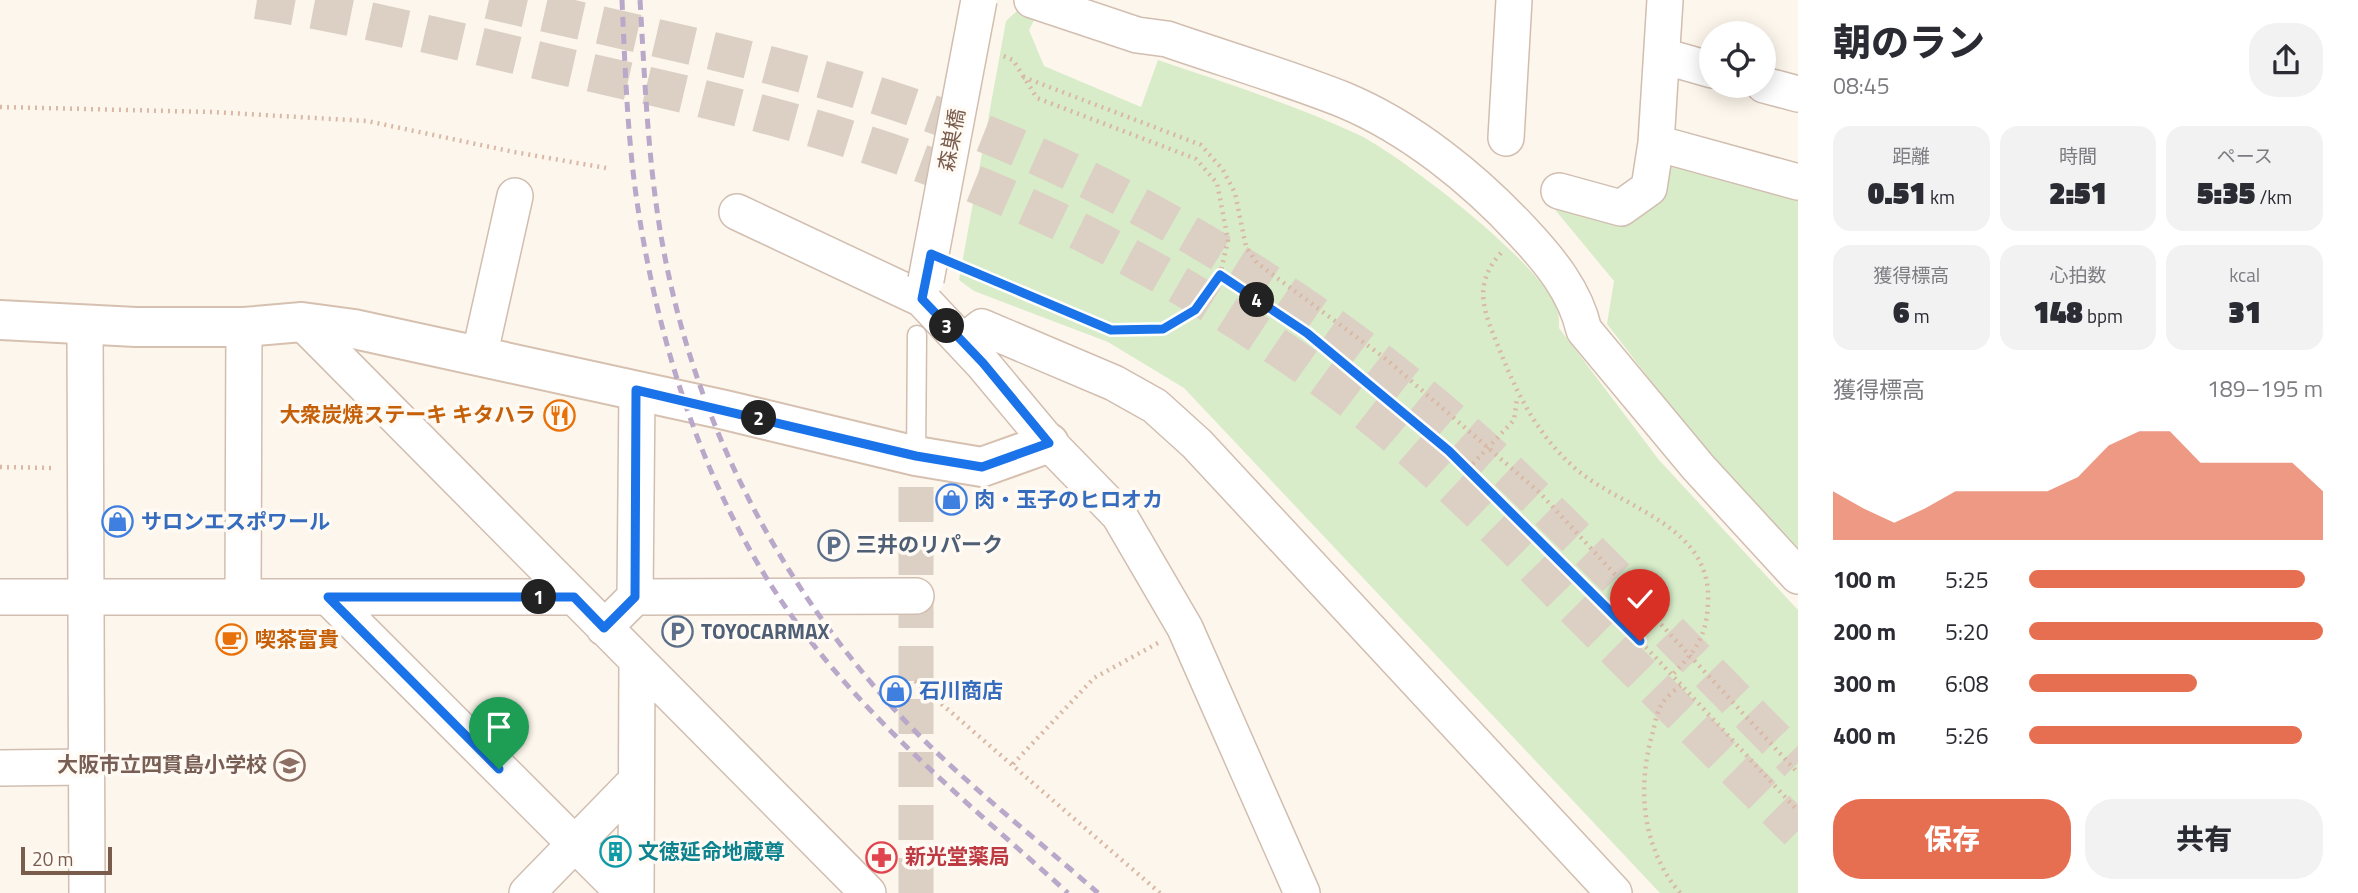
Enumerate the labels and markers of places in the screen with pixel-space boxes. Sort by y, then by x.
pin: 4 [1240,282,1274,318]
pin: 3 [930,308,964,344]
place label: 大衆炭焼ステーキ キタハラ [279,398,536,430]
restaurant icon: 大衆炭焼ステーキ キタハラ [542,398,576,432]
pin: 2 [742,400,776,436]
shop icon: 肉・玉子のヒロオカ [934,483,968,517]
place label: 肉・玉子のヒロオカ [974,483,1163,515]
shop icon: サロンエスポワール [101,505,135,539]
place label: サロンエスポワール [141,505,330,537]
parking icon: 三井のリパーク [816,528,850,562]
place label: 三井のリパーク [856,528,1003,560]
pin [1610,569,1670,641]
pin: 1 [522,580,556,614]
parking icon: TOYOCARMAX [661,615,695,649]
place label: TOYOCARMAX [701,615,830,647]
cafe icon: 喫茶富貴 [215,623,249,657]
place label: 喫茶富貴 [255,623,339,655]
shop icon: 石川商店 [879,674,913,708]
place label: 石川商店 [919,674,1003,706]
pin [469,697,529,769]
place label: 大阪市立四貫島小学校 [57,748,267,780]
school or university icon: 大阪市立四貫島小学校 [273,748,307,782]
building icon: 文徳延命地蔵尊 [598,835,632,869]
place label: 文徳延命地蔵尊 [638,835,785,867]
pharmacy icon: 新光堂薬局 [865,840,899,874]
place label: 新光堂薬局 [905,840,1010,872]

